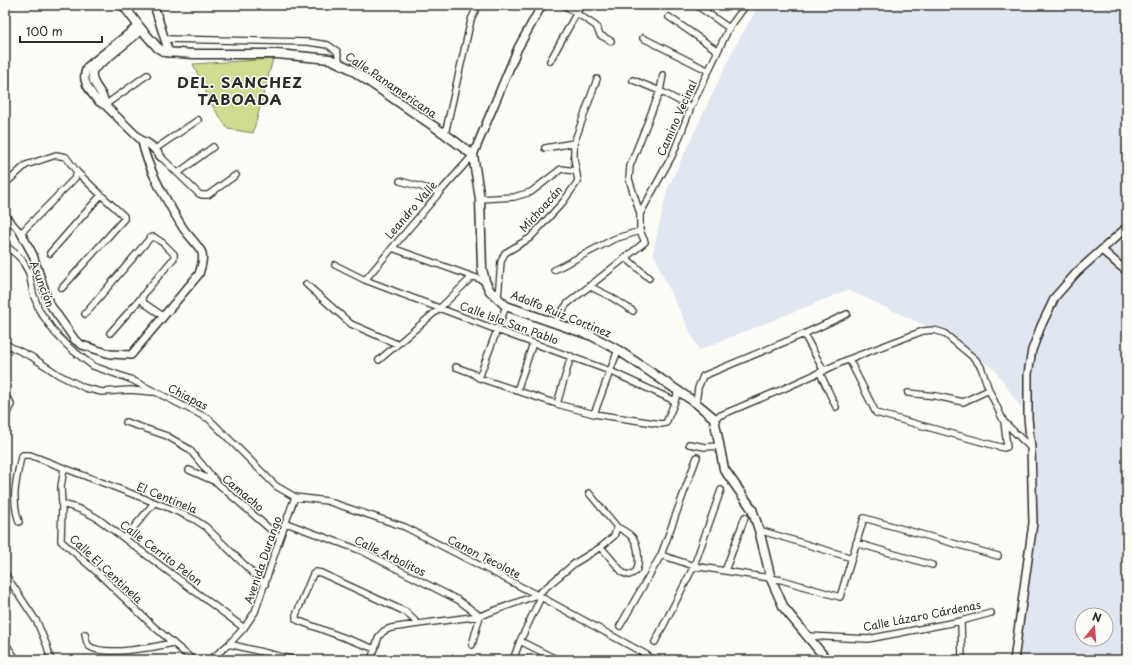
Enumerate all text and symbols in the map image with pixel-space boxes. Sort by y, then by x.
scale bar [20,18,102,44]
text: 100 m [26,22,63,40]
street label: Calle Panamericana [342,48,441,122]
district label: DEL. SANCHEZ TABOADA [177,70,303,110]
street label: Camino Vecinal [652,77,701,159]
street label: Leandro Valle [381,177,441,242]
street label: Michoacán [515,182,566,236]
street label: Asunción [26,258,59,310]
street label: Adolfo Ruiz Cortinez [508,286,614,341]
street label: Calle Isla San Pablo [457,297,561,348]
street label: Chiapas [165,379,211,414]
street label: Camacho [219,470,268,515]
street label: El Centinela [134,478,200,517]
street label: Avenida Durango [240,514,285,606]
street label: Calle Cerrito Pelon [117,516,206,589]
street label: Calle El Centinela [66,530,147,607]
street label: Calle Arbolitos [352,531,429,580]
street label: Canon Tecolote [445,531,524,582]
street label: Calle Lázaro Cárdenas [862,596,982,635]
north arrow [1074,607,1114,647]
text: N [1090,608,1104,626]

